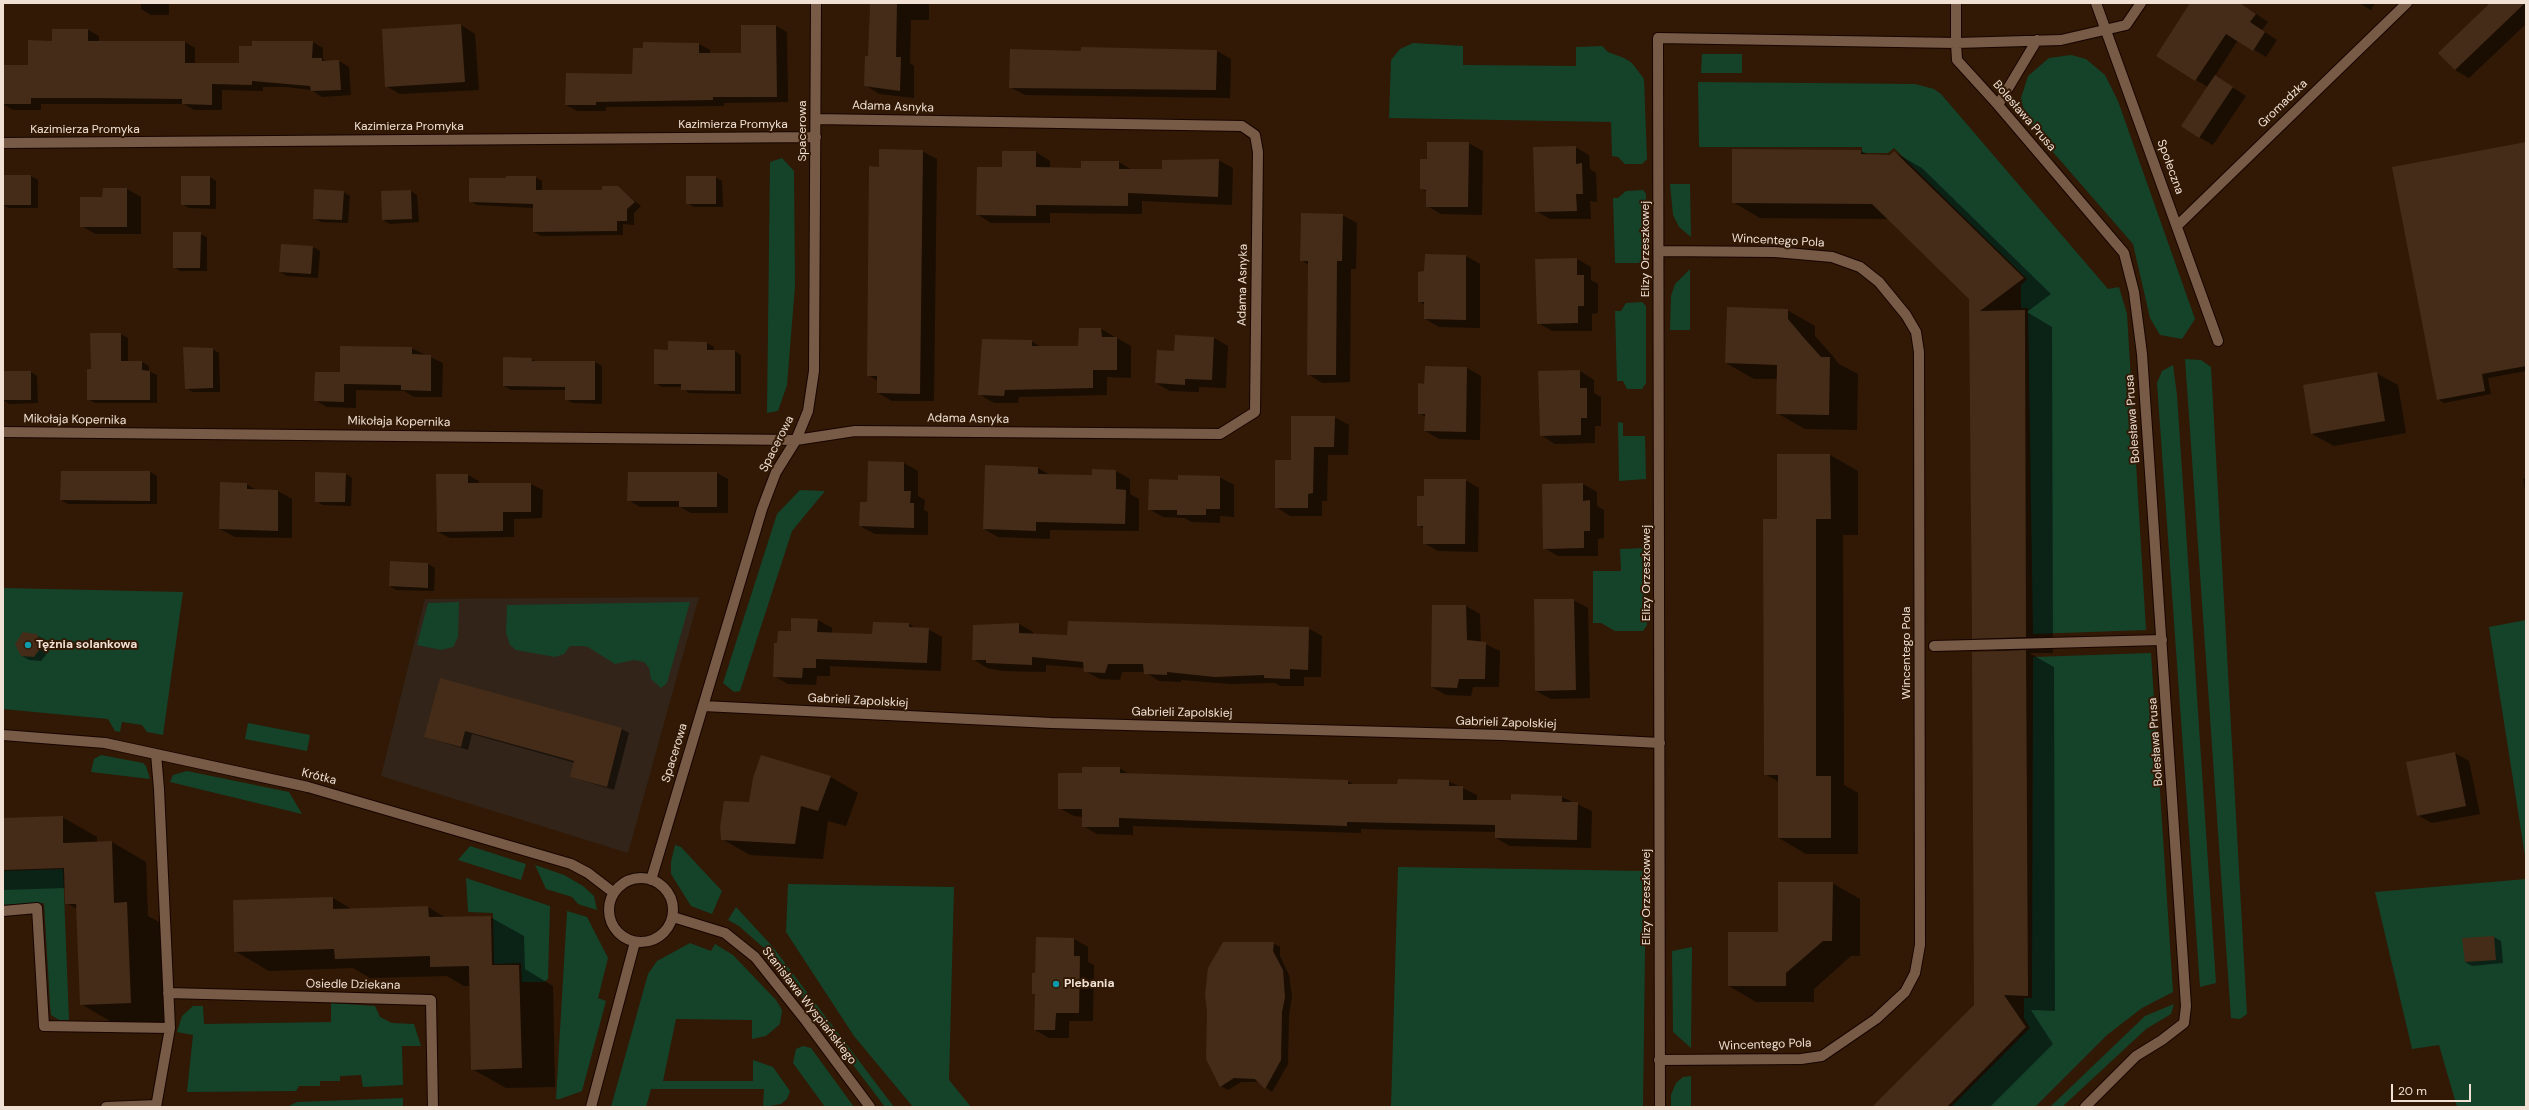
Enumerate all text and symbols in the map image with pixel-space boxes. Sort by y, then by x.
street label: Gromadzka [2255,77,2311,131]
street label: Bolesława Prusa [1989,78,2059,154]
street label: Adama Asnyka [852,98,934,116]
street label: Spacerowa [796,100,810,162]
street label: Kazimierza Promyka [678,118,788,132]
street label: Kazimierza Promyka [354,120,464,134]
street label: Kazimierza Promyka [30,123,140,137]
street label: Społeczna [2153,138,2187,196]
street label: Elizy Orzeszkowej [1639,201,1653,297]
street label: Wincentego Pola [1731,231,1825,251]
street label: Adama Asnyka [1235,244,1251,326]
street label: Bolesława Prusa [2123,374,2143,464]
street label: Adama Asnyka [927,411,1009,427]
street label: Mikołaja Kopernika [24,412,126,428]
street label: Spacerowa [757,413,797,475]
street label: Mikołaja Kopernika [348,414,450,430]
street label: Elizy Orzeszkowej [1640,525,1654,621]
street label: Wincentego Pola [1900,607,1914,699]
place label: Tężnia solankowa [36,638,137,652]
marker: Tężnia solankowa [23,640,33,650]
street label: Gabrieli Zapolskiej [807,691,909,711]
street label: Bolesława Prusa [2146,697,2166,787]
street label: Gabrieli Zapolskiej [1131,705,1233,721]
street label: Gabrieli Zapolskiej [1455,714,1557,732]
street label: Spacerowa [659,722,691,784]
street label: Krótka [300,766,338,788]
street label: Elizy Orzeszkowej [1640,849,1654,945]
street label: Stanisława Wyspiańskiego [759,944,859,1068]
street label: Osiedle Dziekana [306,977,400,993]
place label: Plebania [1064,977,1114,991]
marker: Plebania [1051,979,1061,989]
street label: Wincentego Pola [1718,1036,1812,1054]
scale bar [2393,1076,2473,1102]
text: 20 m [2398,1083,2427,1099]

